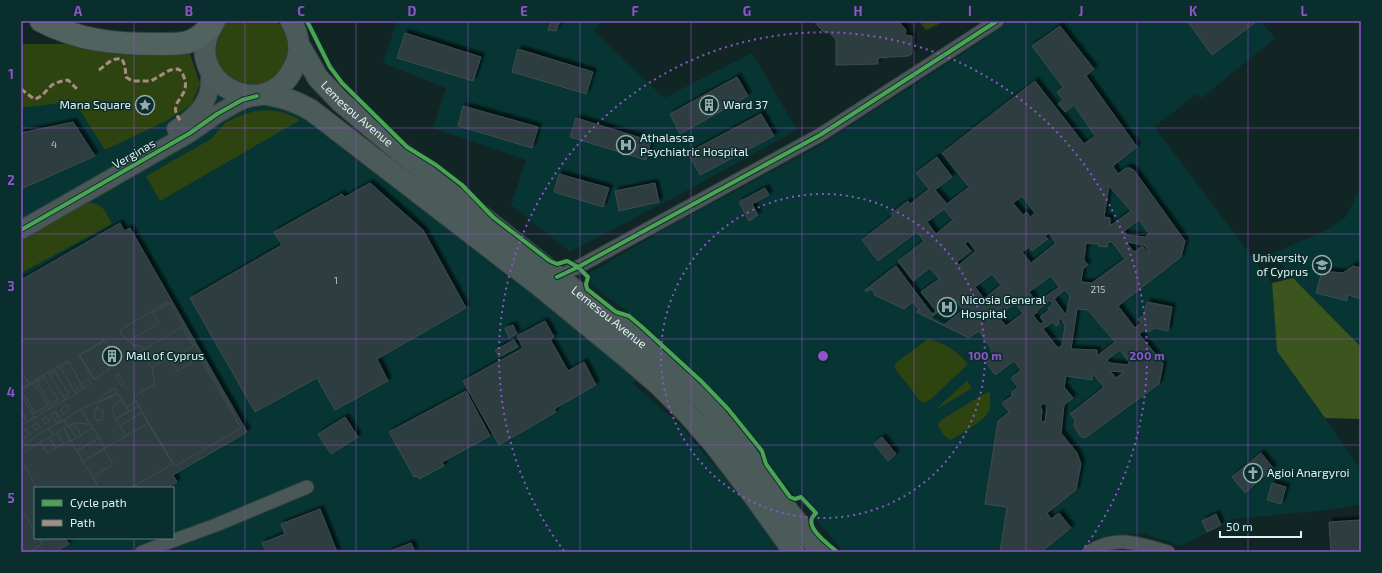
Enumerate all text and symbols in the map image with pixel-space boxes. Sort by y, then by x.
text: A [74,3,83,19]
text: B [185,3,193,19]
text: C [297,3,305,19]
text: D [408,3,417,19]
text: E [520,3,528,19]
text: F [631,3,639,19]
text: G [743,3,751,19]
text: H [854,3,863,19]
text: I [968,3,972,19]
text: J [1079,3,1083,19]
text: K [1189,3,1198,19]
text: L [1301,3,1308,19]
text: 1 [8,66,14,82]
street label: Lemesou Avenue [318,77,396,149]
place icon: Mana Square [134,94,156,116]
building icon: Ward 37 [698,94,720,116]
place label: Mana Square [60,97,131,111]
place label: Ward 37 [723,97,768,111]
place label: Athalassa Psychiatric Hospital [640,130,749,158]
hospital icon: Athalassa Psychiatric Hospital [615,134,637,156]
street label: Verginas [109,135,158,171]
house number: 4 [51,138,57,150]
text: 2 [7,172,15,188]
place label: University of Cyprus [1253,250,1309,278]
school or university icon: University of Cyprus [1311,254,1333,276]
house number: 1 [334,274,338,286]
text: 3 [7,278,15,294]
street label: Lemesou Avenue [569,282,650,351]
house number: 215 [1091,283,1105,295]
place label: Nicosia General Hospital [961,292,1046,320]
hospital icon: Nicosia General Hospital [936,296,958,318]
building icon: Mall of Cyprus [101,345,123,367]
place label: Mall of Cyprus [126,348,204,362]
text: 100 m [968,348,1002,362]
text: 200 m [1129,348,1165,362]
centre of rings [816,349,830,363]
text: 4 [7,384,15,400]
church icon: Agioi Anargyroi [1242,462,1264,484]
place label: Agioi Anargyroi [1267,465,1350,479]
legend [34,487,174,539]
text: 5 [7,490,15,506]
text: Cycle path [70,495,127,509]
scale bar [1220,513,1301,539]
text: Path [70,515,95,529]
text: 50 m [1226,519,1253,533]

